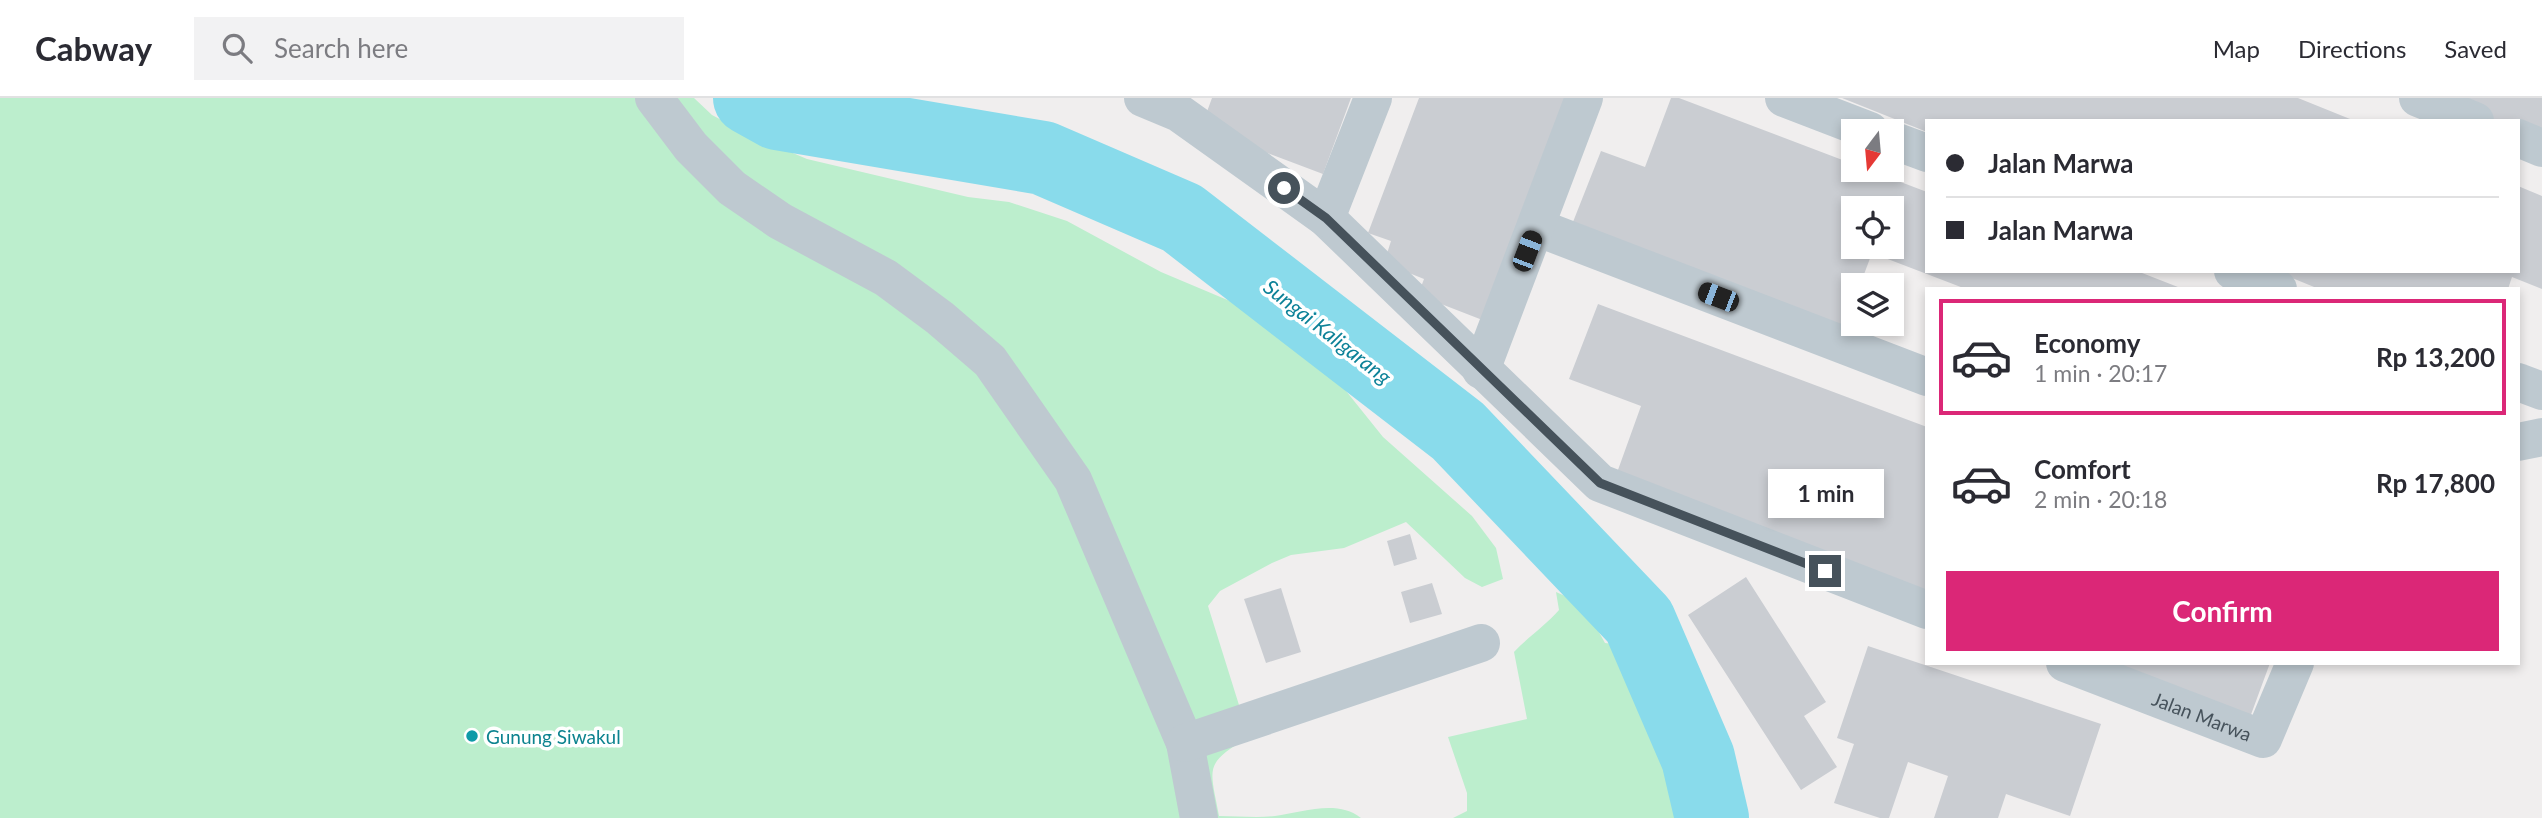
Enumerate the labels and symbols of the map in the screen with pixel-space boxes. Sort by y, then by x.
north arrow [1841,119,1904,182]
route start [1268,172,1300,204]
car [1510,228,1545,274]
water label: Sungai Kaligarang [1259,273,1397,389]
car [1695,280,1742,314]
callout: 1 min [1767,470,1883,518]
route end [1809,555,1841,587]
street label: Jalan Marwa [2149,686,2255,745]
place label: Gunung Siwakul [486,725,621,748]
marker: Gunung Siwakul [464,728,480,744]

